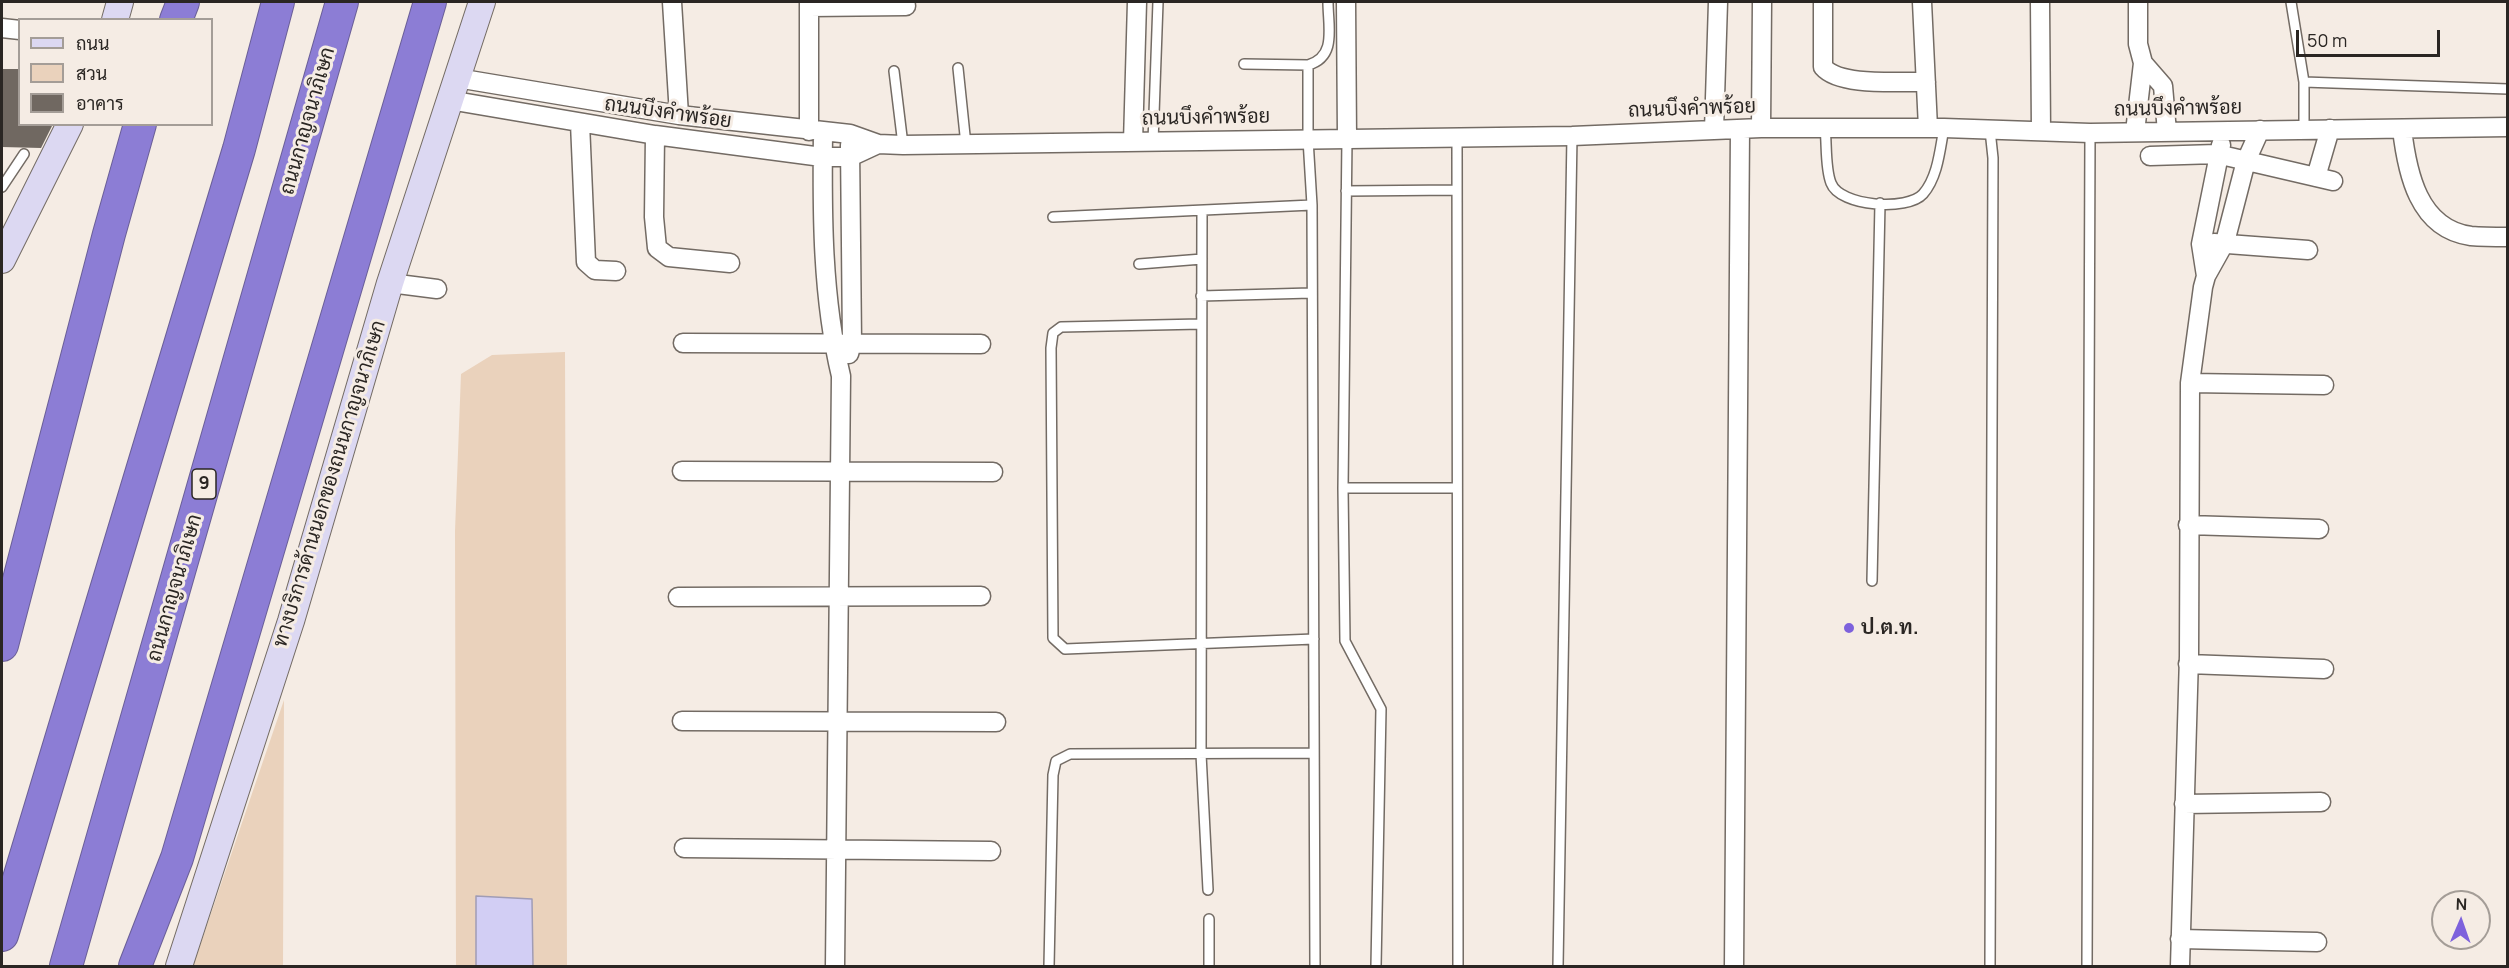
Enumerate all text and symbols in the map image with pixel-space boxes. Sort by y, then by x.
legend [18,18,213,126]
scale bar [2299,18,2443,56]
text: 50 m [2307,28,2347,52]
text: ถนน [76,31,109,55]
street label: ถนนกาญจนาภิเษก [276,45,340,197]
text: สวน [76,61,107,85]
text: อาคาร [76,91,124,115]
street label: ถนนบึงคำพร้อย [603,92,733,134]
street label: ถนนบึงคำพร้อย [1628,95,1756,123]
street label: ถนนบึงคำพร้อย [2114,96,2242,122]
street label: ถนนบึงคำพร้อย [1142,105,1270,131]
street label: ทางบริการด้านนอกของถนนกาญจนาภิเษก [269,318,391,650]
road number: 9 [192,469,216,499]
street label: ถนนกาญจนาภิเษก [143,512,207,664]
place label: ป.ต.ท. [1861,616,1919,640]
marker: ป.ต.ท. [1842,621,1856,635]
north arrow [2431,890,2491,950]
text: N [2455,893,2468,915]

